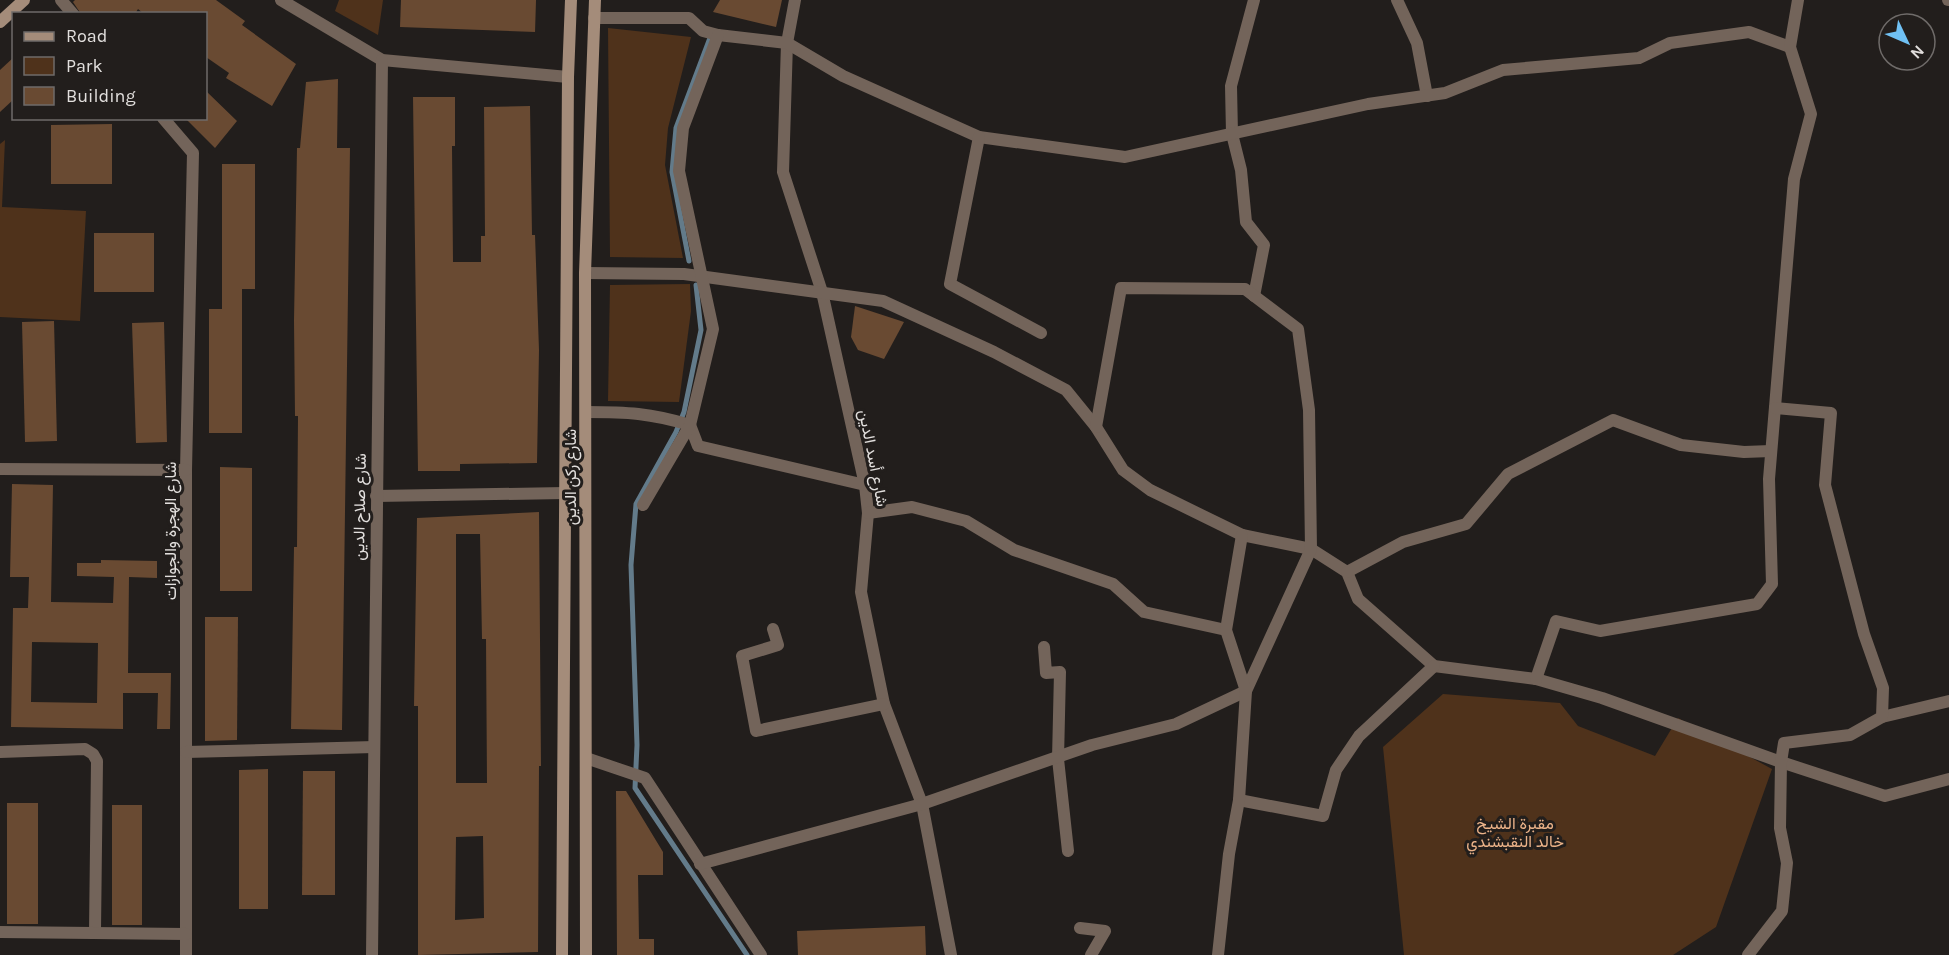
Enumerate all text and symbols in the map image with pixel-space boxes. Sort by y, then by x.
legend [12,12,207,120]
north arrow [1877,12,1937,72]
text: Road [66,25,107,47]
text: N [1907,41,1928,63]
text: Park [66,55,103,77]
text: Building [66,85,136,107]
street label: شارع أسد الدين [853,408,892,509]
street label: شارع ركن الدين [561,429,582,525]
street label: شارع صلاح الدين [349,453,372,561]
street label: شارع الهجرة والجوازات [161,462,182,600]
park label: مقبرة الشيخ خالد النقبشندي [1466,814,1564,855]

